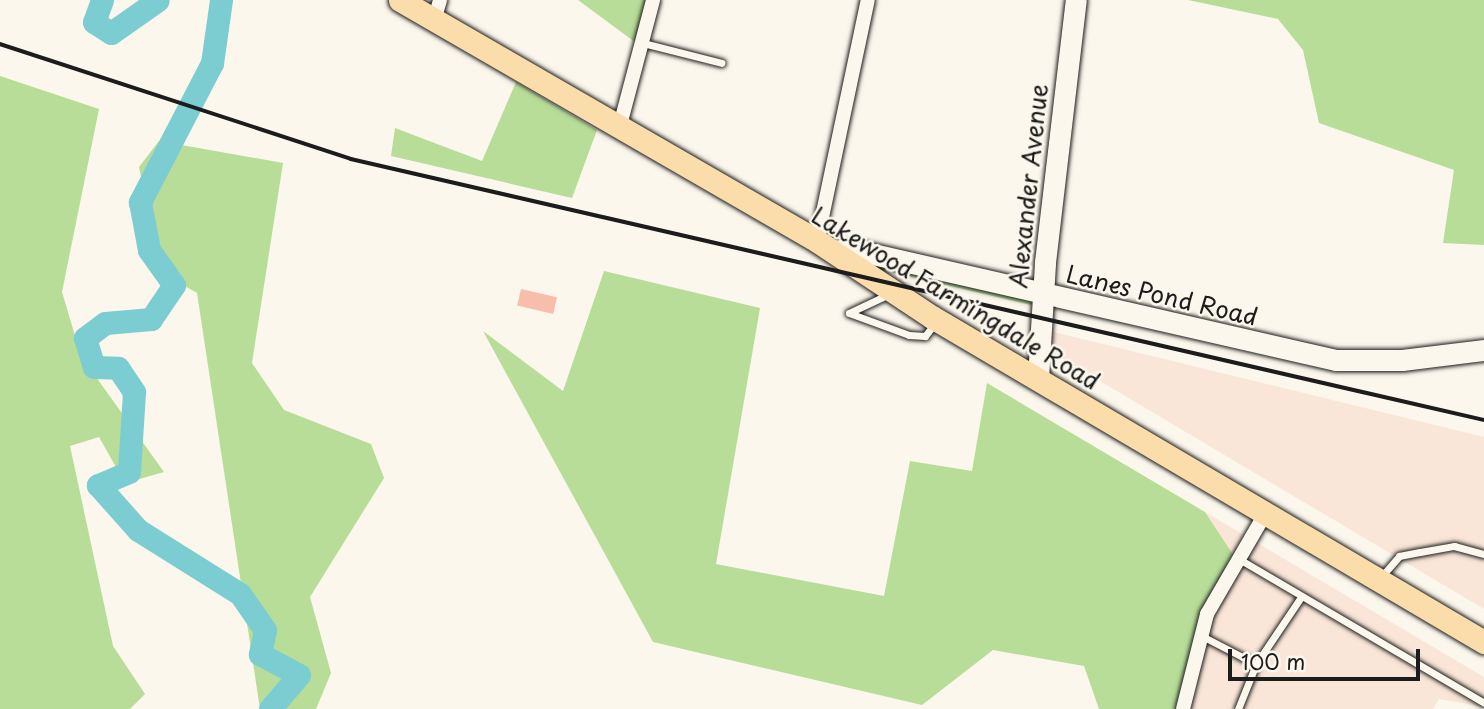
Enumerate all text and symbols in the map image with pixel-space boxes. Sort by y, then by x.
street label: Alexander Avenue [1003,82,1053,290]
street label: Lakewood Farmingdale Road [806,200,1106,396]
street label: Lanes Pond Road [1063,259,1261,331]
scale bar [1232,636,1424,680]
text: 100 m [1241,645,1305,677]

